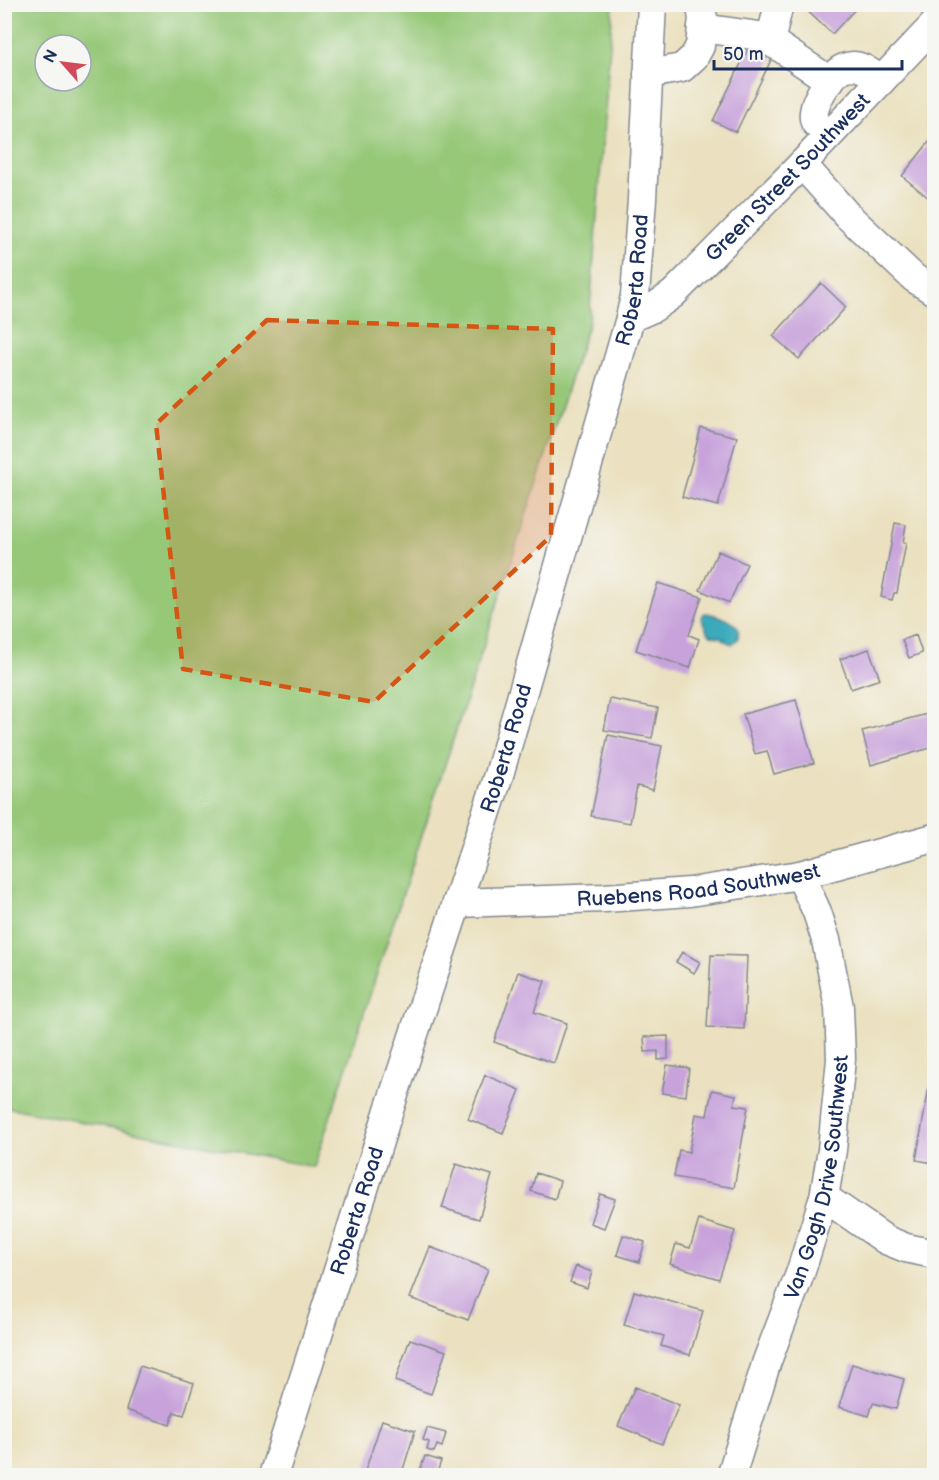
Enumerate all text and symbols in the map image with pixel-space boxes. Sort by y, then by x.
north arrow [33,33,93,93]
scale bar [714,33,902,71]
text: 50 m [723,44,764,65]
text: N [40,47,62,66]
street label: Green Street Southwest [700,88,876,267]
street label: Roberta Road [611,213,654,349]
street label: Roberta Road [475,681,537,816]
street label: Ruebens Road Southwest [576,858,823,912]
street label: Van Gogh Drive Southwest [779,1054,854,1303]
street label: Roberta Road [325,1144,389,1278]

